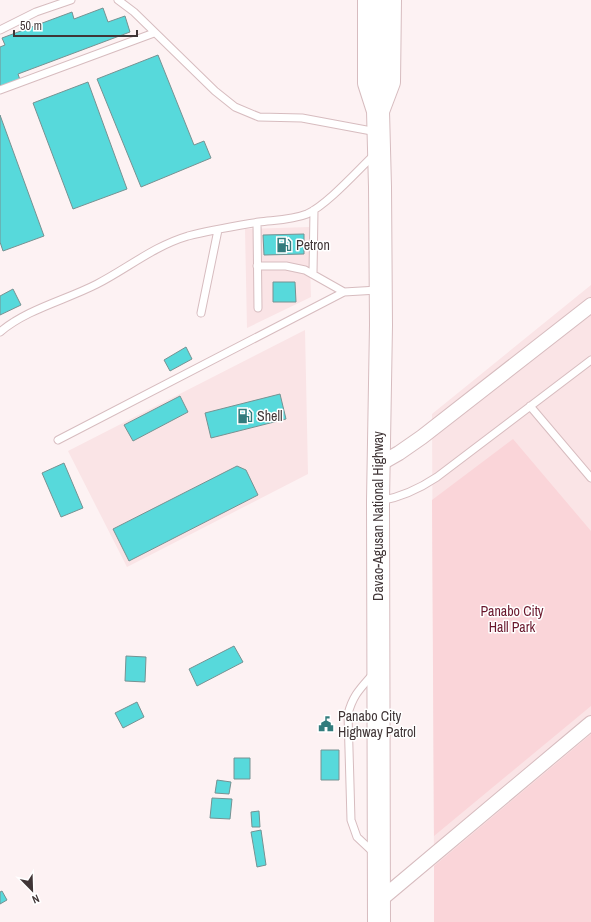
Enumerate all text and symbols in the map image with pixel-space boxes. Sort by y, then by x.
scale bar [14,12,137,38]
text: 50 m [20,18,42,34]
fuel station icon: Petron [275,236,293,254]
place label: Petron [296,236,330,254]
fuel station icon: Shell [236,407,254,425]
place label: Shell [257,407,283,425]
street label: Davao-Agusan National Highway [369,431,387,601]
park label: Panabo City Hall Park [480,602,544,636]
place label: Panabo City Highway Patrol [338,707,416,741]
public building icon: Panabo City Highway Patrol [317,715,335,733]
north arrow [12,870,52,910]
text: N [30,891,42,907]

